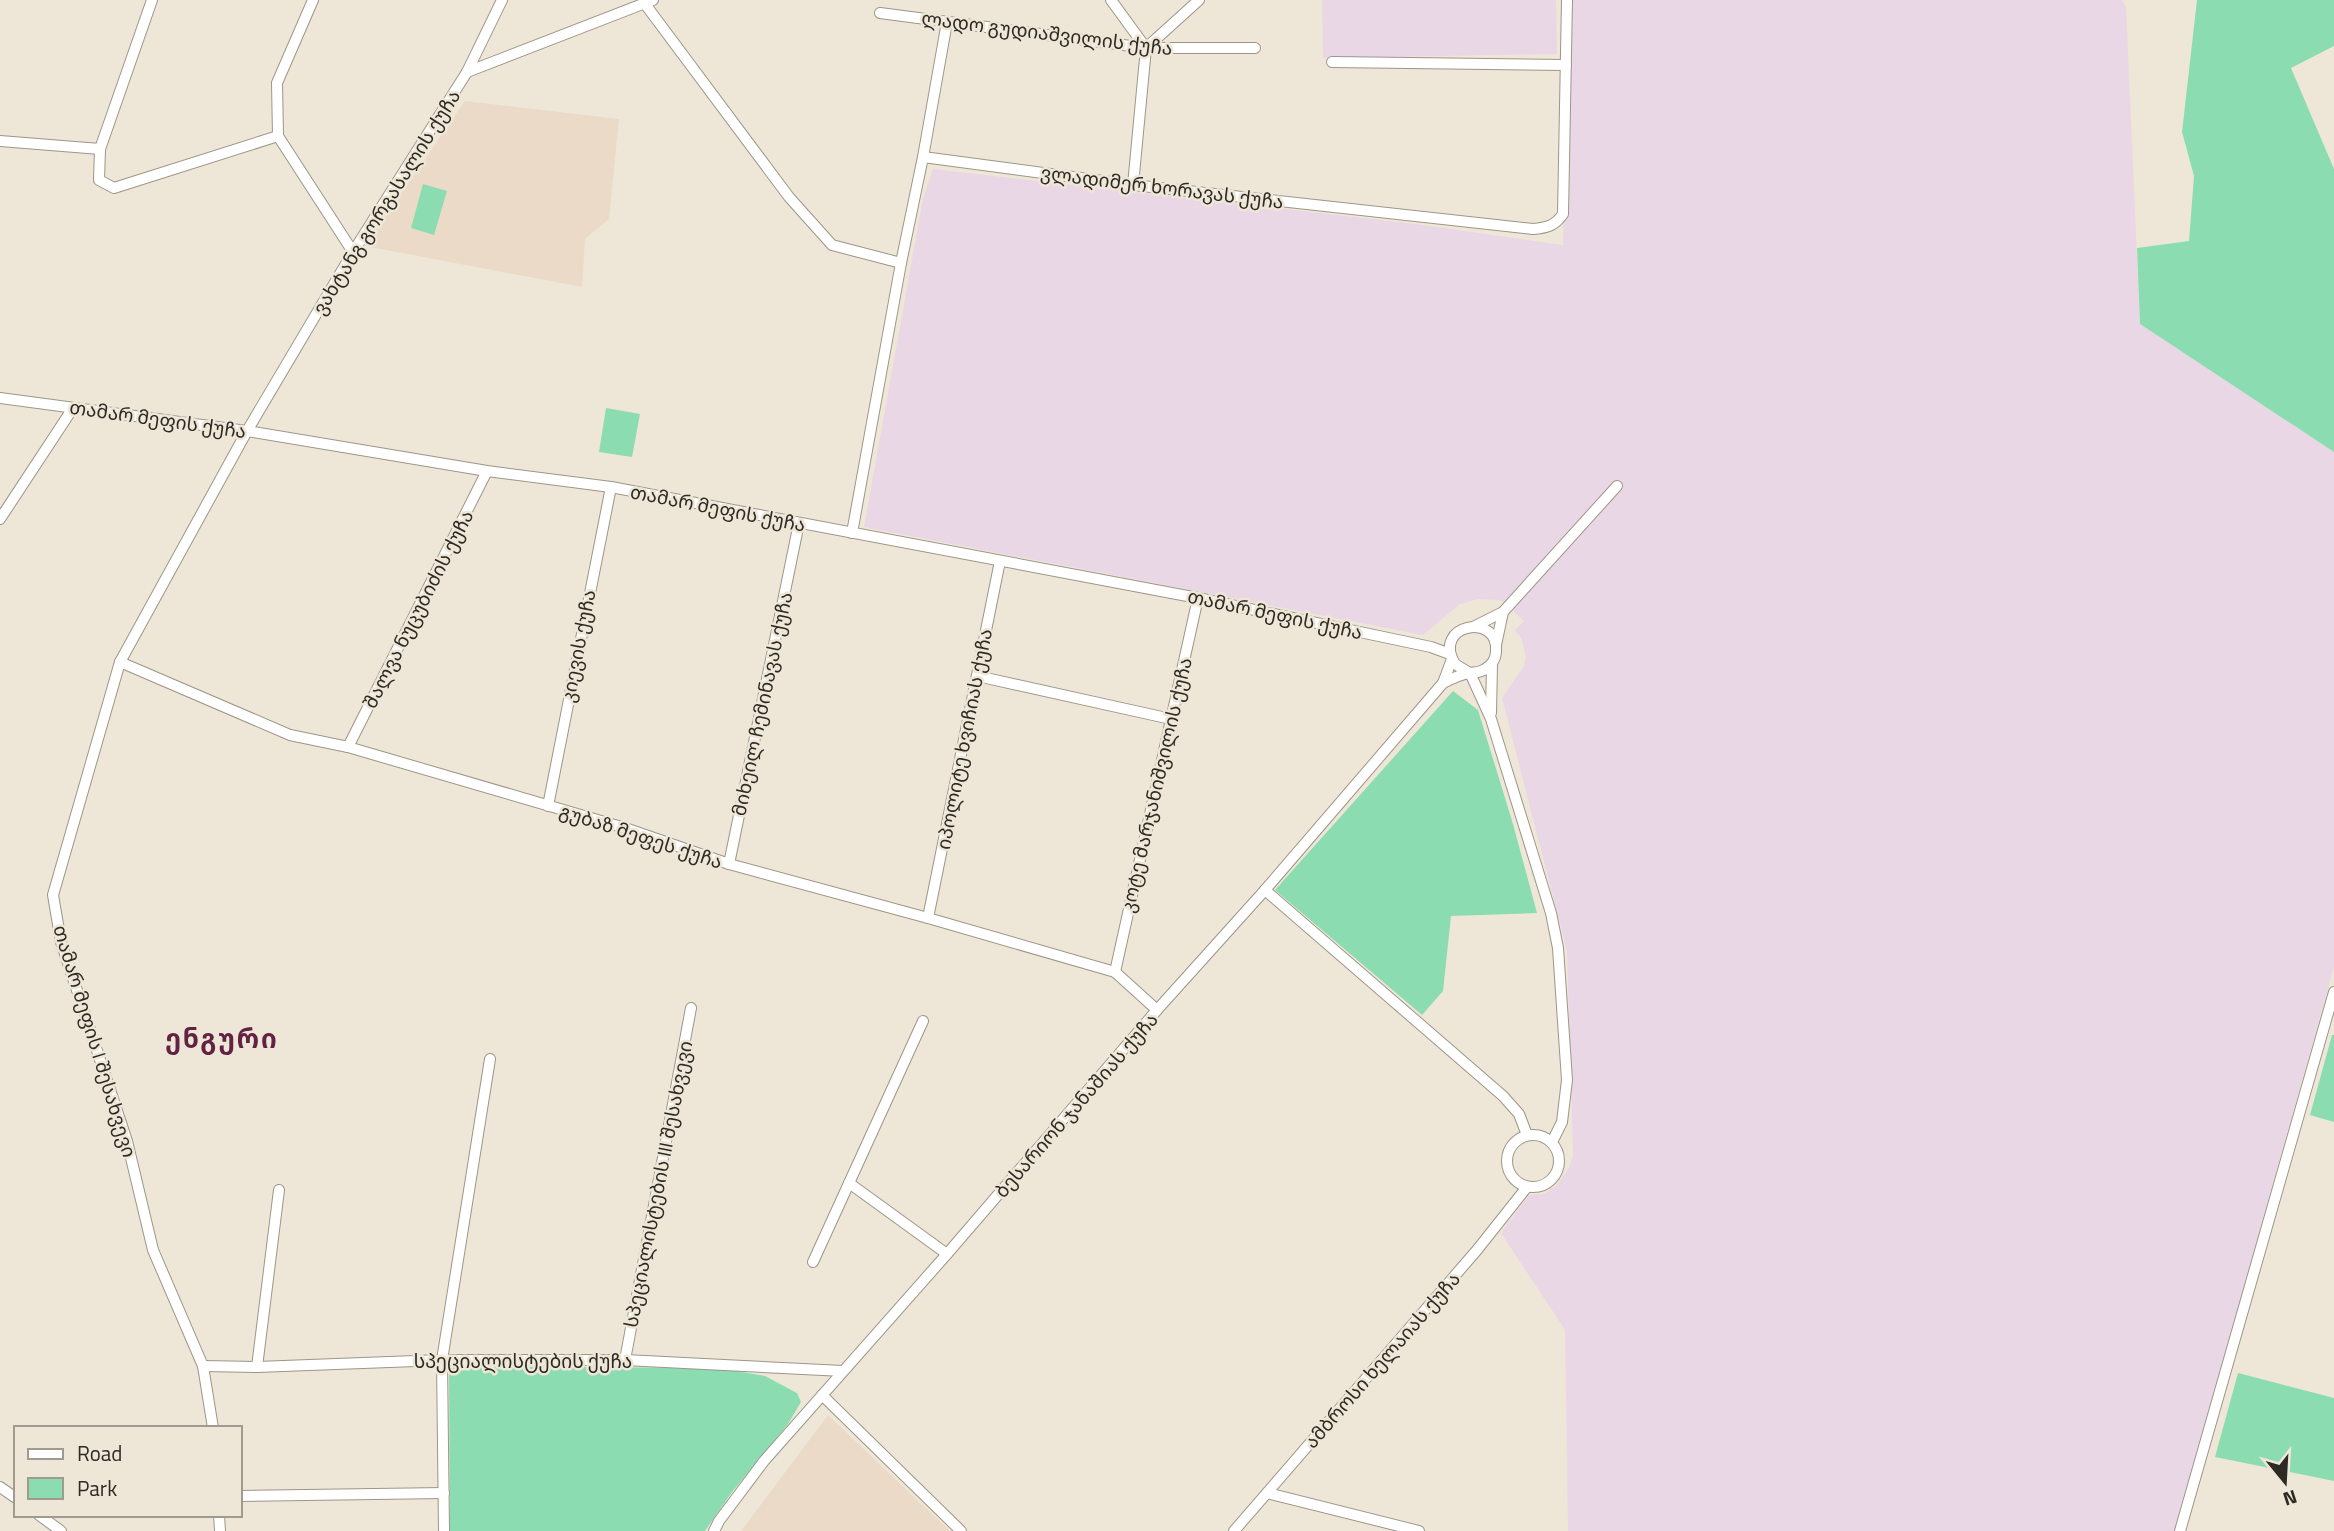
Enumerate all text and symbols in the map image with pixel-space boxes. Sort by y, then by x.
street label: ლადო გუდიაშვილის ქუჩა [920,3,1174,62]
street label: ვახტანგ გორგასალის ქუჩა [304,84,467,320]
street label: ვლადიმერ ხორავას ქუჩა [1039,157,1285,216]
street label: თამარ მეფის ქუჩა [68,392,248,445]
street label: თამარ მეფის ქუჩა [628,476,808,539]
street label: შალვა ნუცუბიძის ქუჩა [355,504,480,713]
street label: თამარ მეფის ქუჩა [1185,581,1365,646]
street label: კიევის ქუჩა [552,587,603,705]
street label: მიხეილ ჩემინავას ქუჩა [724,589,799,819]
street label: იპოლიტე ხვიჩიას ქუჩა [928,626,999,852]
street label: კოტე მარჯანიშვილის ქუჩა [1112,654,1199,915]
street label: გუბაზ მეფეს ქუჩა [556,795,726,876]
street label: თამარ მეფის I შესახვევი [46,921,145,1161]
street label: ბესარიონ ჯანაშიას ქუჩა [987,1006,1164,1204]
district label: ენგური [165,1019,279,1058]
street label: სპეციალისტების III შესახვევი [615,1038,700,1330]
street label: ამბროსი ხელაიას ქუჩა [1297,1265,1467,1454]
street label: სპეციალისტების ქუჩა [414,1346,632,1375]
legend [14,1426,242,1517]
text: Road [77,1437,122,1469]
north arrow [2250,1447,2320,1517]
text: Park [77,1472,117,1504]
text: N [2280,1483,2301,1514]

